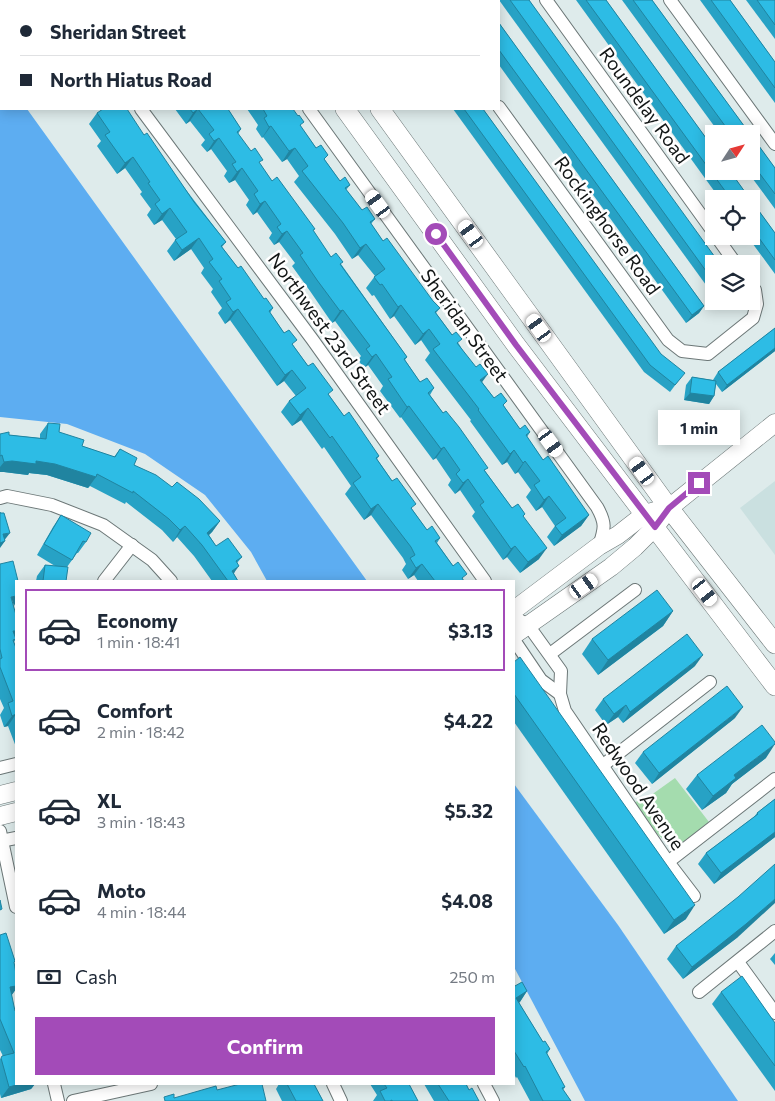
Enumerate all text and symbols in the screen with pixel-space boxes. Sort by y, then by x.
text: Sheridan Street [50,20,186,43]
street label: Roundelay Road [595,42,695,168]
text: North Hiatus Road [50,68,212,91]
north arrow [705,125,760,180]
map controls [705,125,760,310]
street label: Rockinghorse Road [550,151,666,299]
car [363,187,392,221]
button: locate [705,190,760,245]
car [456,217,485,251]
route start [425,223,447,245]
street label: Northwest 23rd Street [264,248,396,418]
button: layers [705,255,760,310]
street label: Sheridan Street [416,264,514,386]
car [524,311,553,345]
callout: 1 min [658,410,740,446]
text: 1 min [680,418,718,437]
car [536,426,565,460]
car [627,454,656,488]
route end [688,472,710,494]
car [567,571,600,601]
car [689,576,720,608]
icon: car [37,608,82,653]
text: Economy [97,609,178,632]
text: $3.13 [448,619,493,642]
text: 1 min · 18:41 [97,632,180,651]
icon: car [37,698,82,743]
text: Comfort [97,699,173,722]
text: $4.22 [444,709,493,732]
street label: Redwood Avenue [588,718,690,854]
text: 2 min · 18:42 [97,722,185,741]
icon: car [37,788,82,833]
text: XL [97,789,122,812]
text: $5.32 [444,799,493,822]
text: 3 min · 18:43 [97,812,185,831]
icon: car [37,878,82,923]
text: Moto [97,879,146,902]
text: $4.08 [441,889,493,912]
text: 4 min · 18:44 [97,902,186,921]
icon: cash [35,963,63,991]
text: Cash [75,965,117,988]
text: 250 m [449,967,495,986]
button: Confirm [35,1017,495,1075]

